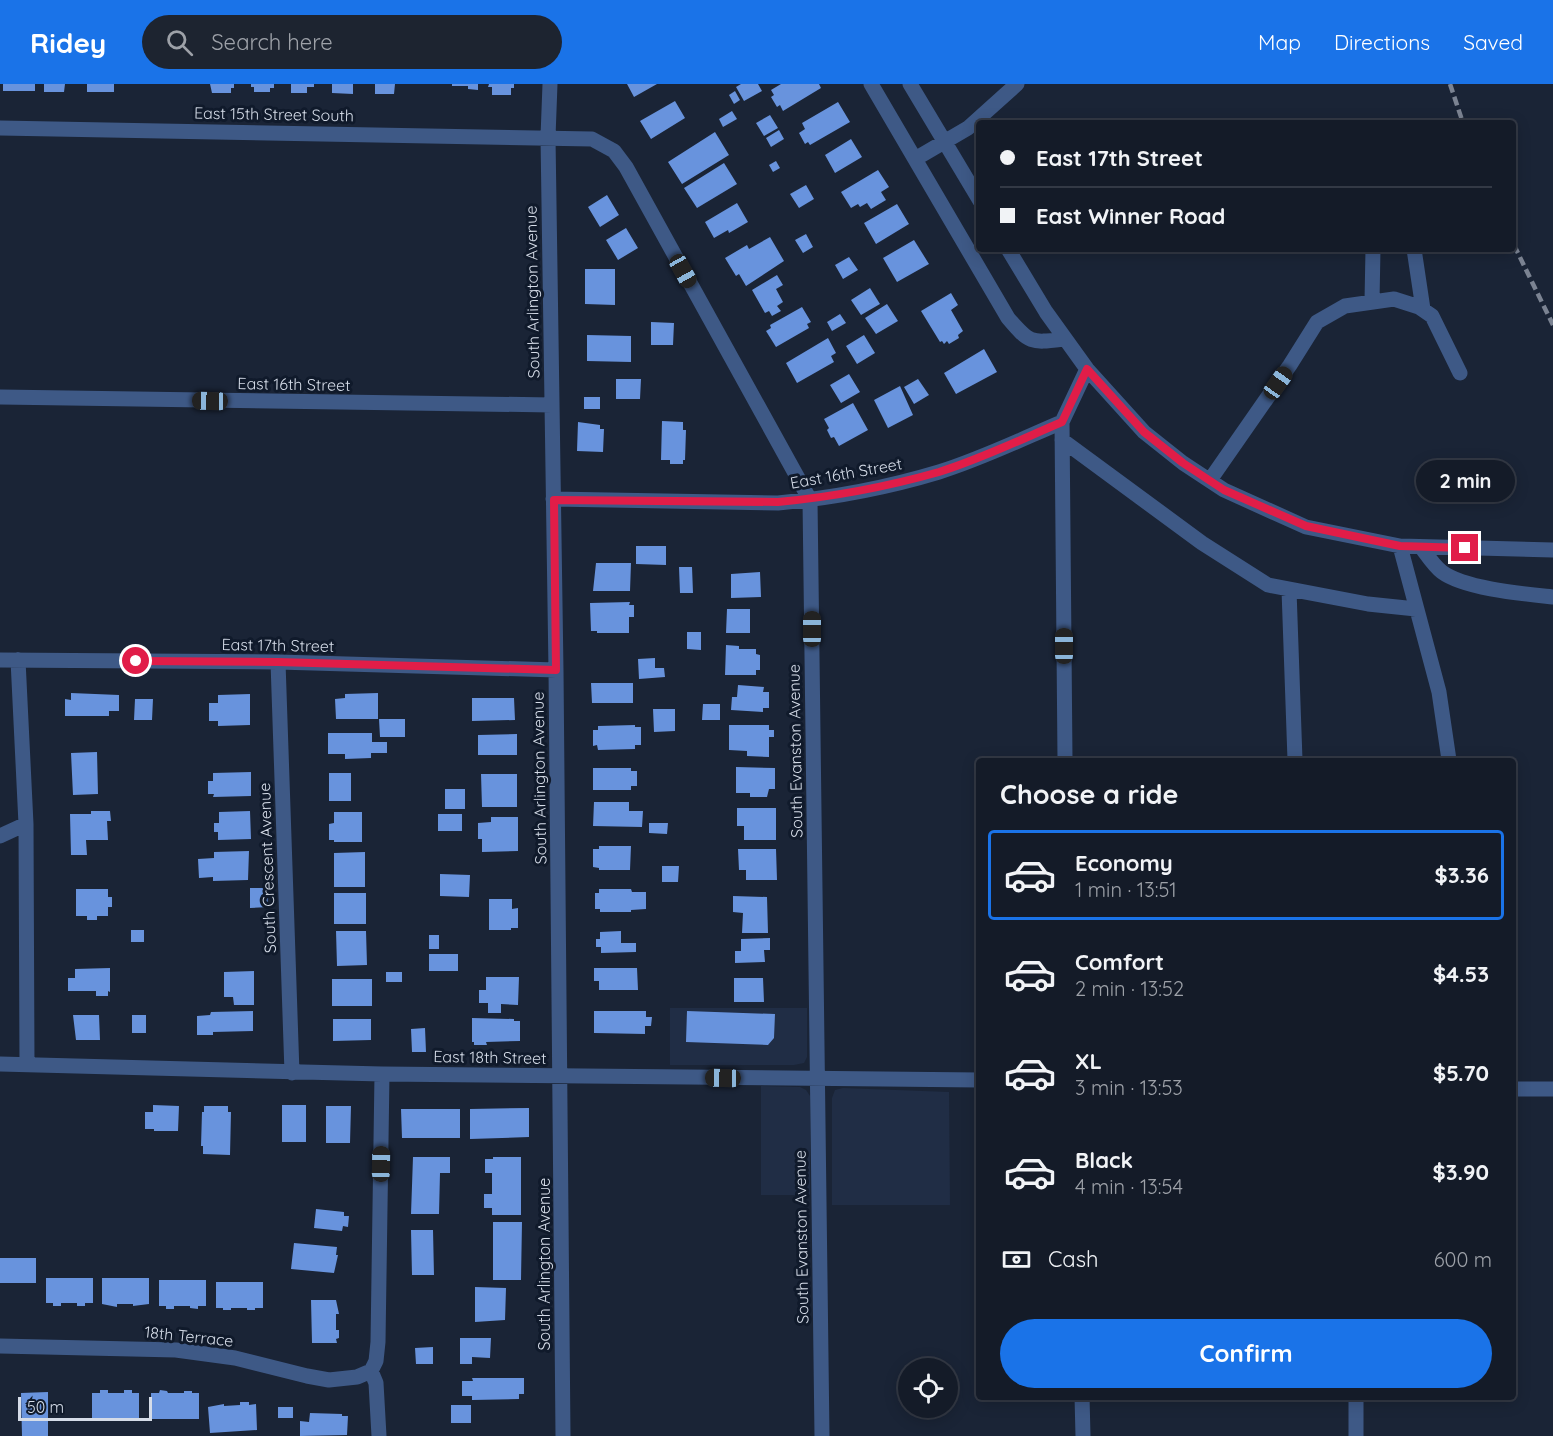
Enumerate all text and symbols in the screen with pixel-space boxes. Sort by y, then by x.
search box [142,15,562,69]
text: Ridey [30,25,106,60]
icon: search [163,26,196,59]
text: Search here [211,28,333,56]
text: Map [1258,29,1301,55]
text: Directions [1334,29,1430,55]
text: Saved [1463,29,1523,55]
street label: East 15th Street South [194,103,354,125]
text: East 17th Street [1036,144,1203,172]
text: East Winner Road [1036,202,1225,230]
street label: South Arlington Avenue [520,205,544,379]
car [666,251,700,291]
car [1260,363,1296,403]
street label: East 16th Street [237,373,351,395]
car [192,392,228,410]
street label: East 16th Street [789,453,903,493]
callout: 2 min [1416,461,1514,503]
text: 2 min [1439,468,1492,493]
route end [1451,534,1478,561]
car [803,611,821,647]
car [1055,628,1073,664]
street label: East 17th Street [221,634,335,656]
route start [122,647,149,674]
street label: South Evanston Avenue [783,664,807,838]
street label: South Arlington Avenue [527,691,551,865]
text: Choose a ride [1000,777,1178,811]
street label: South Crescent Avenue [254,782,280,954]
icon: car [1003,848,1057,902]
text: Economy [1075,849,1173,877]
text: $3.36 [1435,861,1489,889]
text: 1 min · 13:51 [1075,877,1177,902]
icon: car [1003,947,1057,1001]
text: Comfort [1075,948,1164,976]
text: $4.53 [1433,960,1489,988]
text: 2 min · 13:52 [1075,976,1184,1001]
street label: East 18th Street [433,1046,547,1068]
icon: car [1003,1046,1057,1100]
text: XL [1075,1047,1102,1075]
text: $5.70 [1433,1059,1489,1087]
car [705,1069,741,1087]
text: 3 min · 13:53 [1075,1075,1183,1100]
icon: car [1003,1145,1057,1199]
car [372,1146,390,1182]
text: Black [1075,1146,1133,1174]
street label: South Evanston Avenue [789,1150,813,1324]
text: $3.90 [1433,1158,1489,1186]
text: 4 min · 13:54 [1075,1174,1183,1199]
street label: South Arlington Avenue [534,1178,554,1350]
icon: cash [1000,1243,1033,1276]
text: Cash [1048,1245,1099,1273]
text: 600 m [1434,1247,1492,1272]
button: Confirm [1000,1319,1492,1388]
street label: 18th Terrace [144,1321,234,1351]
map controls [898,1358,958,1418]
button: locate [898,1358,958,1418]
scale bar [18,1394,152,1422]
text: 50 m [27,1397,64,1417]

